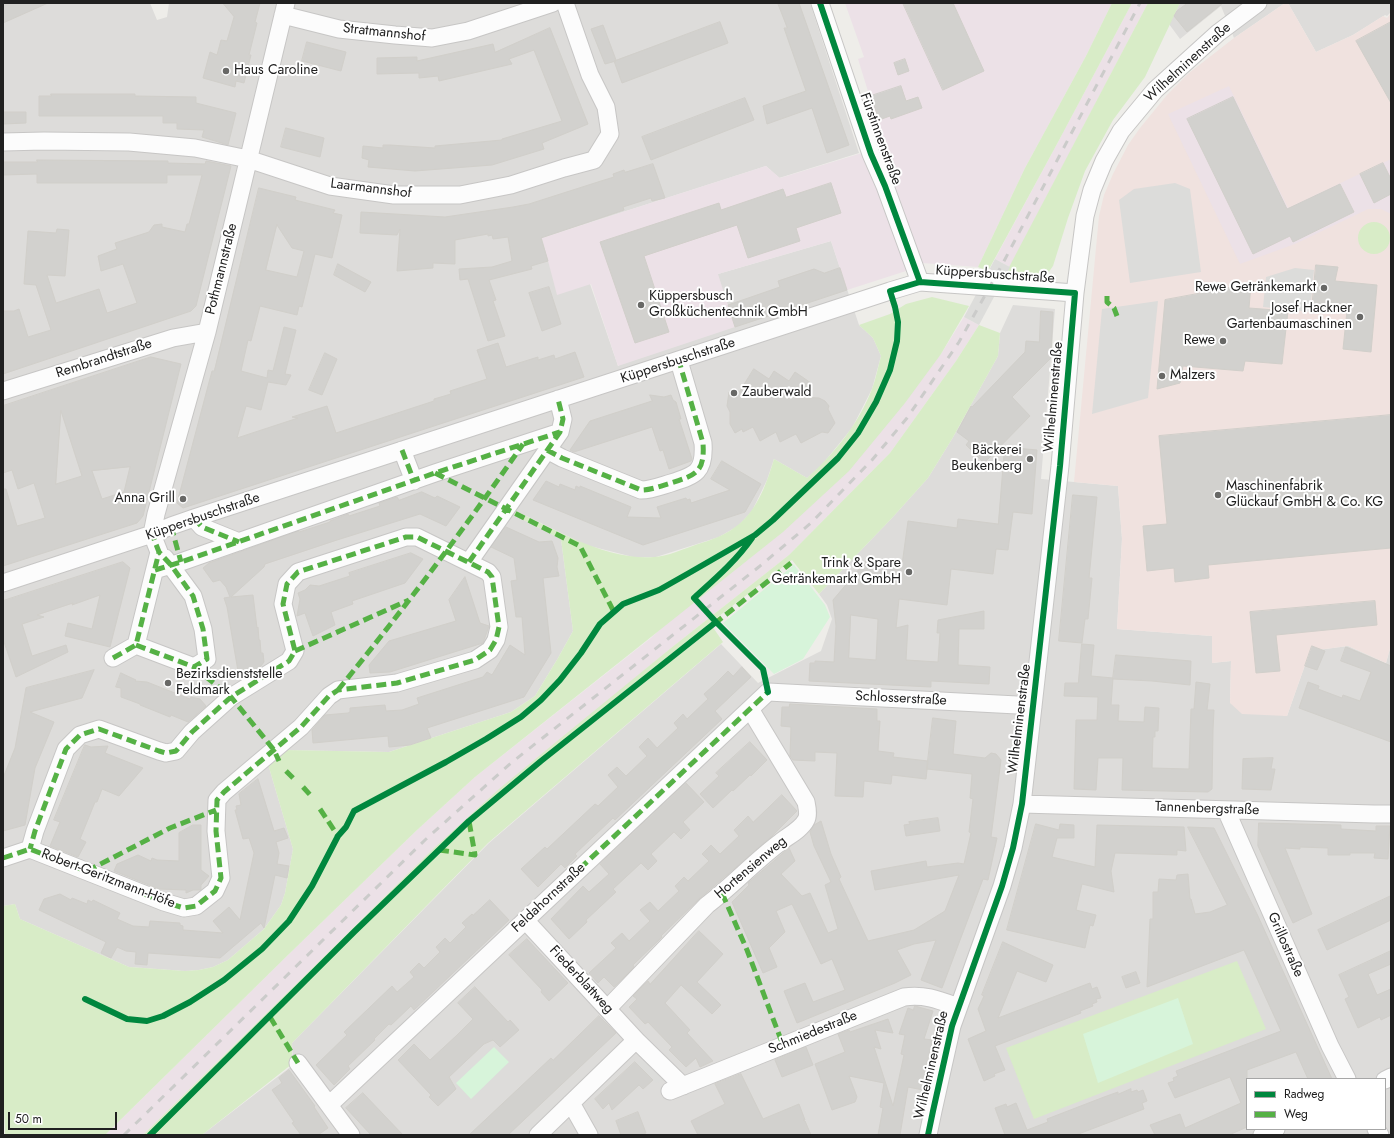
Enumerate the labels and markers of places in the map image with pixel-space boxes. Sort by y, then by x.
place label: Haus Caroline [234,63,318,79]
marker: Haus Caroline [221,66,231,76]
place label: Rewe Getränkemarkt [1195,280,1316,296]
marker: Rewe Getränkemarkt [1319,283,1329,293]
place label: Küppersbusch Großküchentechnik GmbH [649,289,808,322]
marker: Küppersbusch Großküchentechnik GmbH [636,300,646,310]
place label: Josef Hackner Gartenbaumaschinen [1227,301,1352,334]
marker: Josef Hackner Gartenbaumaschinen [1355,312,1365,322]
place label: Rewe [1184,333,1215,349]
marker: Rewe [1218,336,1228,346]
place label: Malzers [1170,368,1215,384]
marker: Malzers [1157,371,1167,381]
place label: Zauberwald [742,385,812,401]
marker: Zauberwald [729,388,739,398]
place label: Bäckerei Beukenberg [951,443,1022,476]
marker: Bäckerei Beukenberg [1025,454,1035,464]
place label: Maschinenfabrik Glückauf GmbH & Co. KG [1226,479,1383,512]
marker: Maschinenfabrik Glückauf GmbH & Co. KG [1213,490,1223,500]
place label: Anna Grill [114,491,175,507]
marker: Anna Grill [178,494,188,504]
place label: Trink & Spare Getränkemarkt GmbH [772,556,901,588]
marker: Trink & Spare Getränkemarkt GmbH [904,567,914,577]
place label: Bezirksdienststelle Feldmark [176,667,283,700]
marker: Bezirksdienststelle Feldmark [163,678,173,688]

